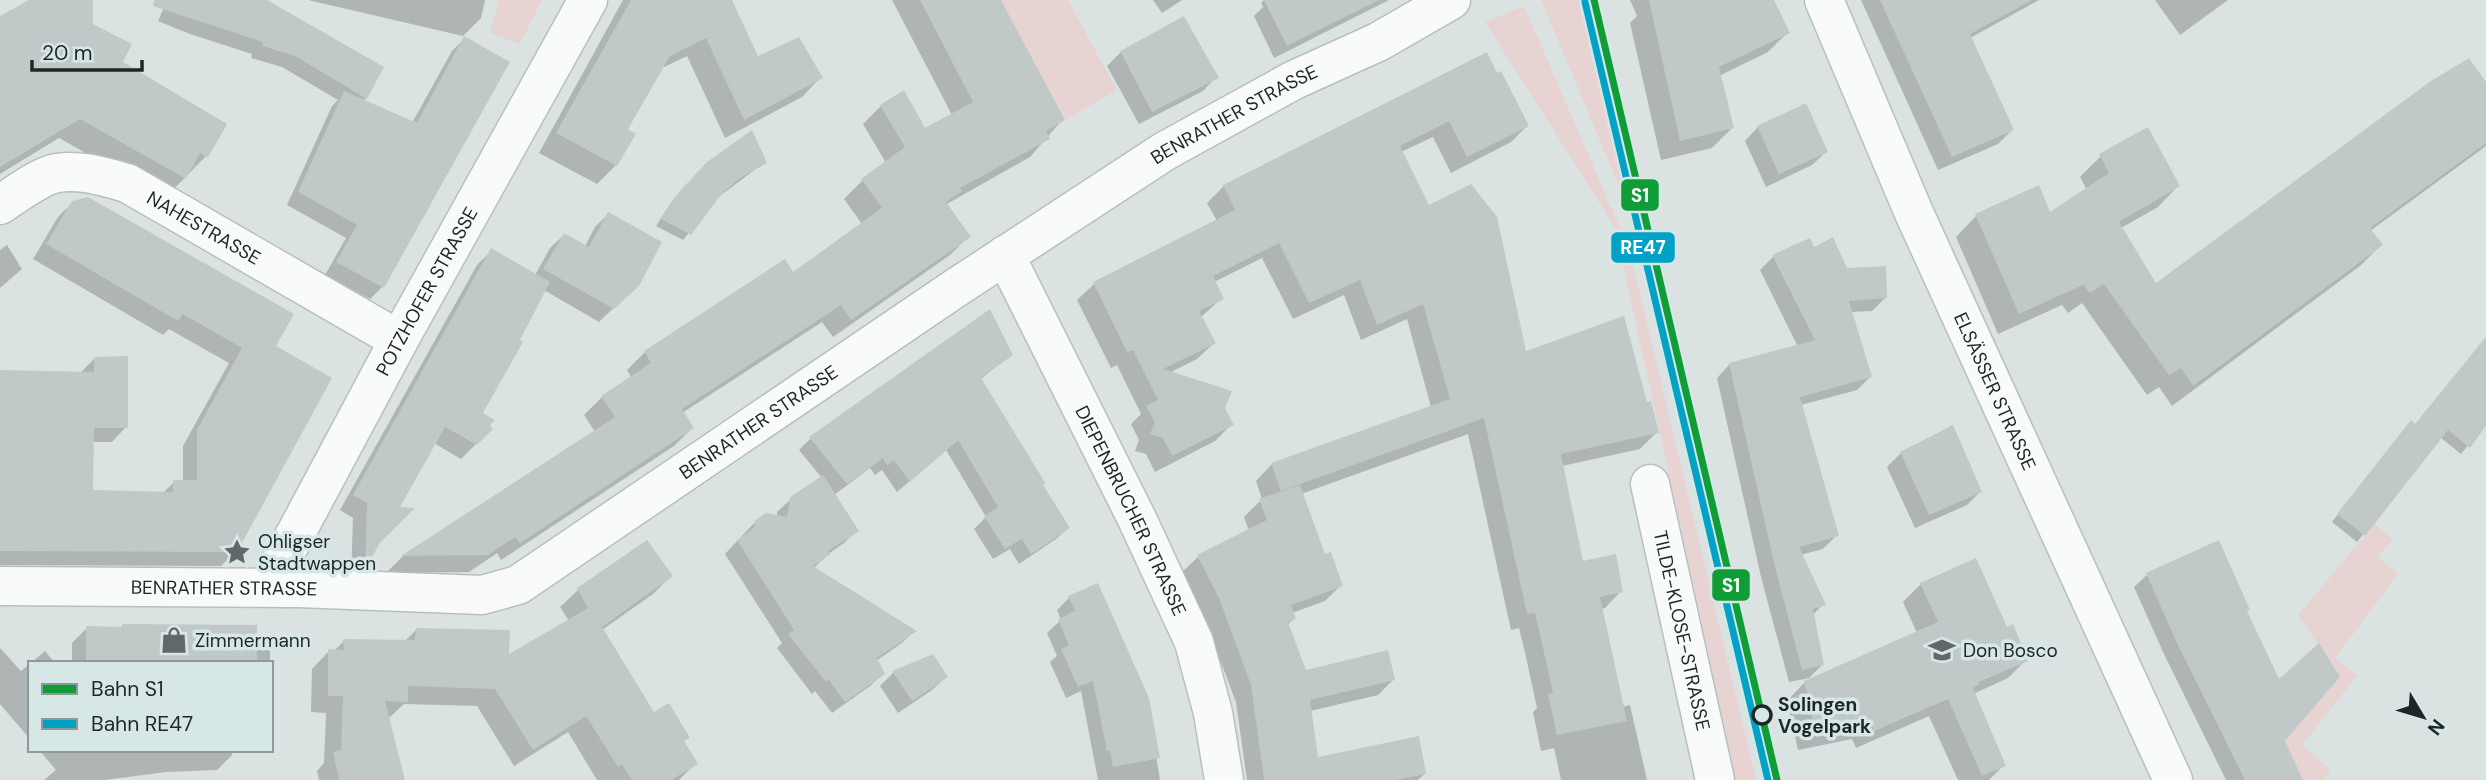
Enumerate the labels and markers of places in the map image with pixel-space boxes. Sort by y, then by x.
place label: Ohligser Stadtwappen [258,529,376,576]
place icon: Ohligser Stadtwappen [222,537,252,567]
shop icon: Zimmermann [159,625,189,655]
place label: Zimmermann [195,628,311,653]
school or university icon: Don Bosco [1927,635,1957,665]
place label: Don Bosco [1963,638,2058,663]
place label: Solingen Vogelpark [1778,692,1871,739]
marker: Solingen Vogelpark [1752,705,1772,725]

